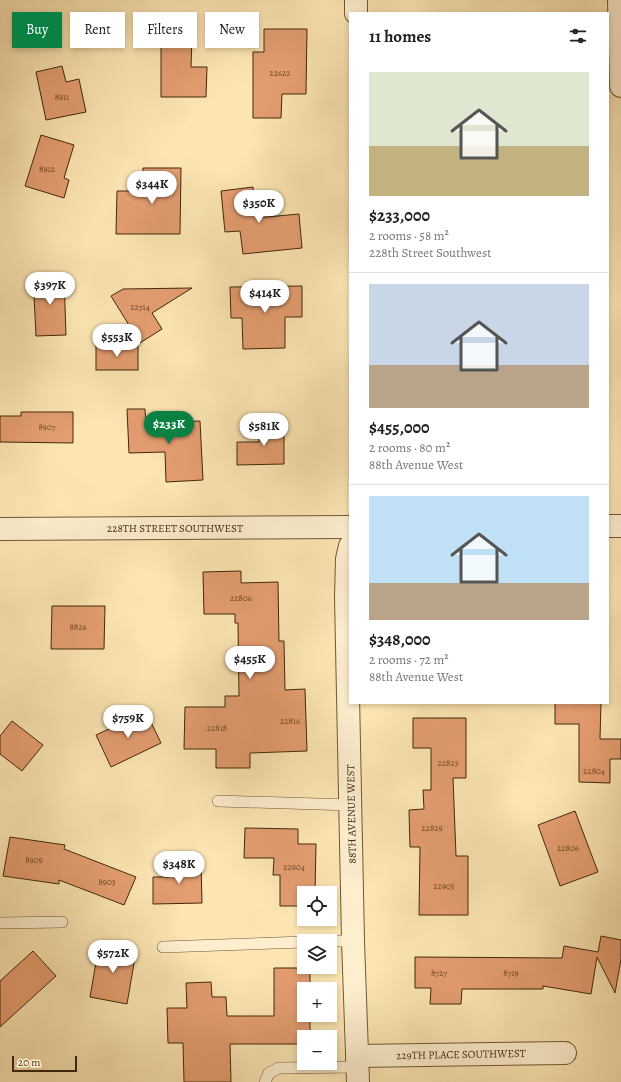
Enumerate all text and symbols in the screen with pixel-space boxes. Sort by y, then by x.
chip: Buy [12,12,62,48]
chip: Rent [70,12,125,48]
chip: Filters [133,12,197,48]
chip: New [205,12,259,48]
text: 11 homes [369,25,431,48]
icon: filters [567,25,589,47]
house number: 22622 [269,67,291,79]
house number: 8911 [55,91,69,103]
icon: home [443,98,515,170]
house number: 8912 [39,163,56,175]
pin: $344K [124,171,180,205]
text: $344K [136,175,168,192]
pin: $350K [231,190,287,224]
text: $350K [243,194,275,211]
text: $233,000 [369,204,430,227]
text: 2 rooms · 58 m² [369,227,449,244]
text: 228th Street Southwest [369,244,491,261]
pin: $397K [22,272,78,306]
text: $397K [34,276,66,293]
pin: $414K [237,280,293,314]
text: $414K [249,284,281,301]
house number: 22714 [130,301,150,313]
icon: home [443,310,515,382]
pin: $553K [89,324,145,358]
text: $553K [101,328,133,345]
pin: $233K [141,411,197,445]
pin: $581K [236,413,292,447]
text: $233K [153,415,185,432]
text: $455,000 [369,416,430,439]
text: $581K [248,417,280,434]
house number: 8907 [38,421,56,433]
text: 2 rooms · 80 m² [369,439,450,456]
text: 88th Avenue West [369,456,463,473]
street label: 228TH STREET SOUTHWEST [107,521,243,536]
icon: home [443,522,515,594]
house number: 22806 [230,592,252,604]
house number: 8826 [69,621,87,633]
text: $348,000 [369,628,431,651]
pin: $455K [222,646,278,680]
text: $455K [234,650,266,667]
text: 2 rooms · 72 m² [369,651,449,668]
text: 88th Avenue West [369,668,463,685]
pin: $759K [100,705,156,739]
text: $759K [112,709,144,726]
house number: 22816 [280,715,300,727]
house number: 22818 [207,722,227,734]
house number: 22823 [438,757,459,769]
street label: 88TH AVENUE WEST [343,764,360,864]
house number: 22804 [583,765,605,777]
house number: 22829 [421,822,443,834]
house number: 22806 [557,842,579,854]
pin: $348K [151,851,207,885]
house number: 8909 [25,854,43,866]
text: $348K [163,855,195,872]
house number: 22904 [283,861,305,873]
house number: 8903 [98,876,116,888]
house number: 22905 [433,880,455,892]
map controls [297,886,337,1070]
button: locate [297,886,337,926]
button: layers [297,934,337,974]
pin: $572K [85,940,141,974]
text: $572K [97,944,129,961]
house number: 8727 [431,967,447,979]
house number: 8719 [503,967,519,979]
button: + [297,982,337,1022]
button: − [297,1030,337,1070]
street label: 229TH PLACE SOUTHWEST [396,1046,526,1063]
scale bar [12,1054,77,1073]
text: 20 m [18,1055,40,1070]

